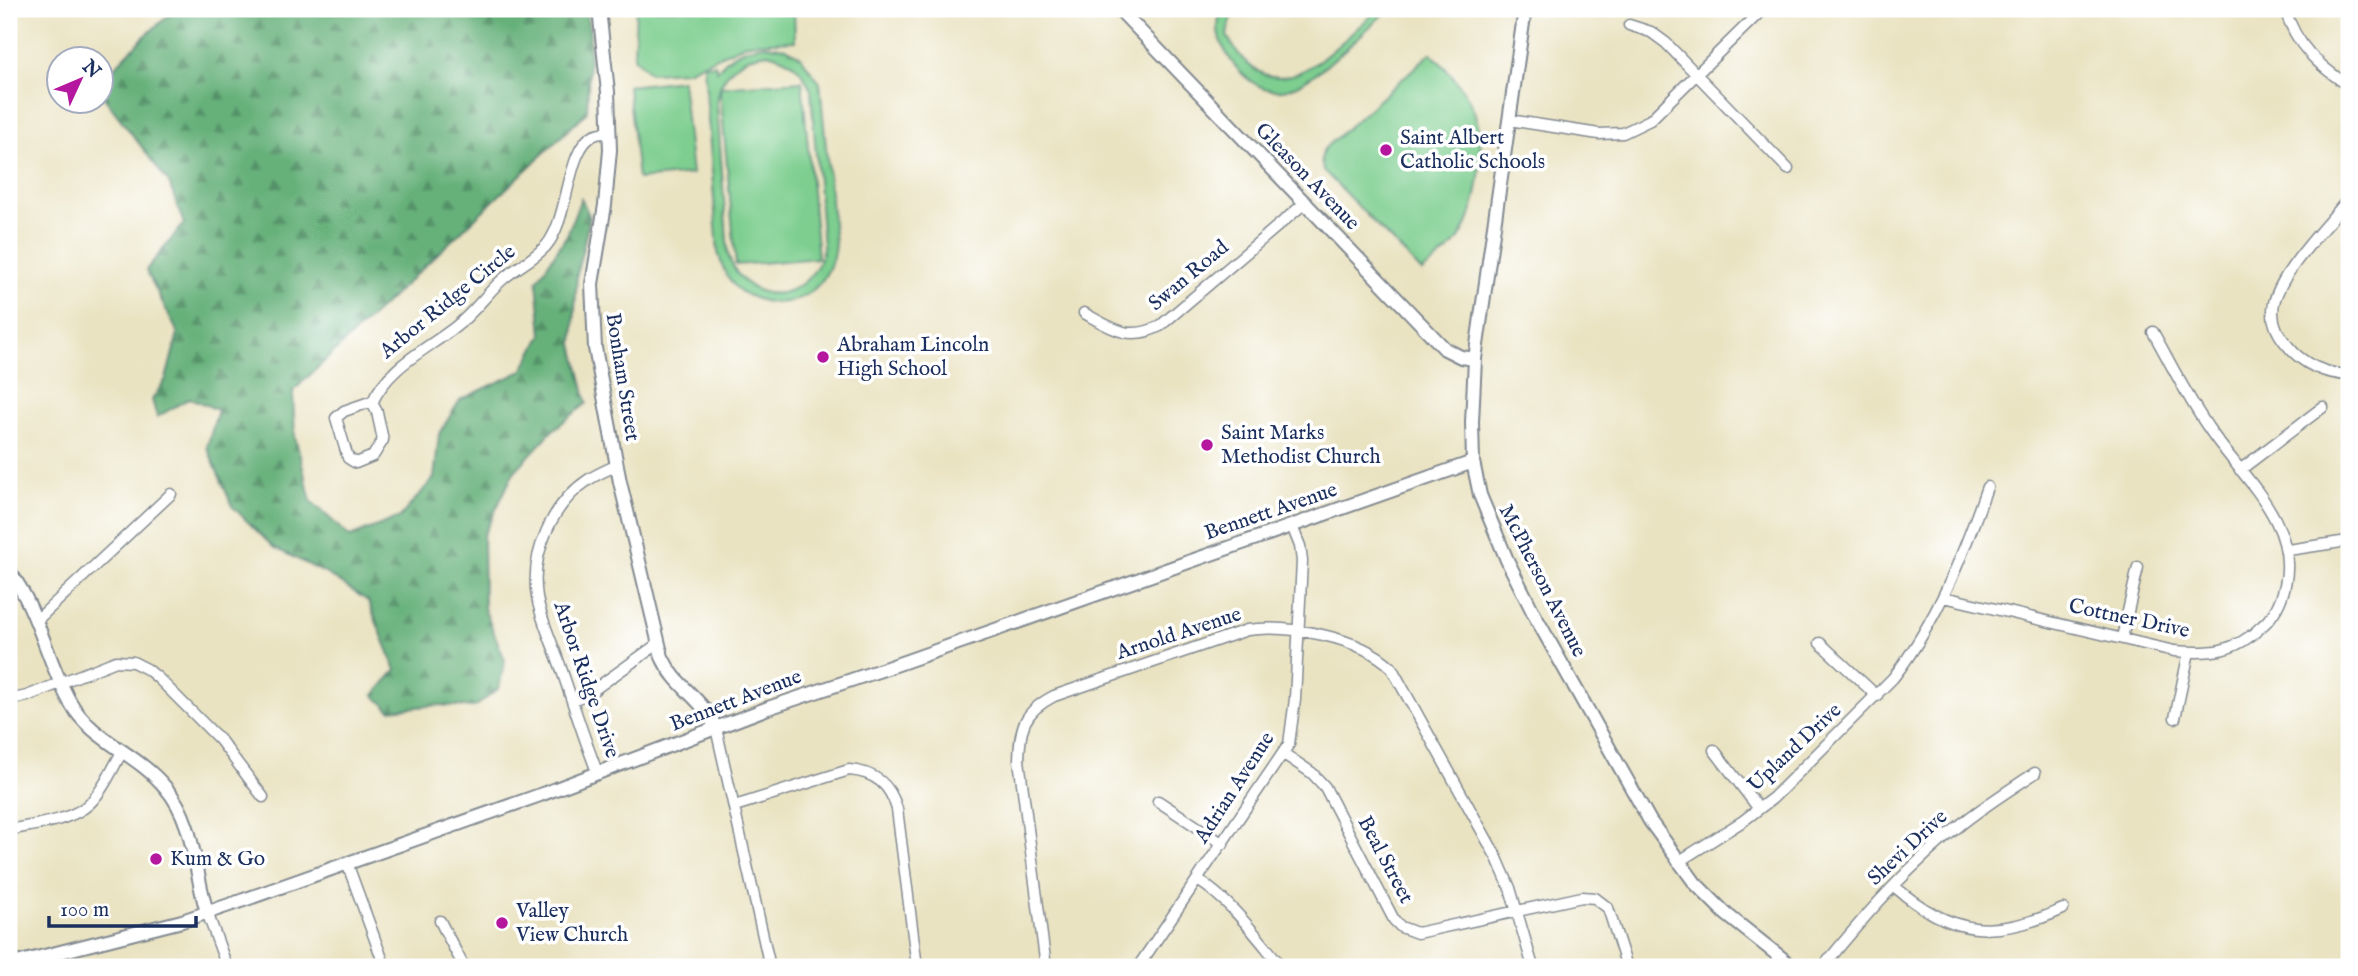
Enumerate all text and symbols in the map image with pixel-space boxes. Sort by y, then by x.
north arrow [46,46,116,116]
text: N [76,55,106,84]
street label: Gleason Avenue [1249,117,1365,237]
place label: Saint Albert Catholic Schools [1400,125,1545,176]
marker: Saint Albert Catholic Schools [1378,142,1394,158]
street label: Swan Road [1143,234,1235,317]
street label: Arbor Ridge Circle [374,239,522,366]
street label: Bonham Street [599,311,645,443]
place label: Abraham Lincoln High School [836,332,989,383]
marker: Abraham Lincoln High School [815,349,831,365]
place label: Saint Marks Methodist Church [1221,420,1381,471]
marker: Saint Marks Methodist Church [1199,437,1215,453]
street label: Bennett Avenue [1201,477,1341,547]
street label: McPherson Avenue [1492,500,1592,662]
street label: Cottner Drive [2066,593,2192,645]
street label: Arbor Ridge Drive [546,597,626,762]
street label: Arnold Avenue [1112,601,1245,667]
street label: Bennett Avenue [666,663,806,738]
street label: Upland Drive [1742,697,1848,799]
street label: Adrian Avenue [1188,727,1281,850]
street label: Shevi Drive [1862,804,1954,892]
street label: Beal Street [1351,812,1419,908]
place label: Kum & Go [170,846,265,873]
marker: Kum & Go [148,851,164,867]
scale bar [49,885,196,929]
text: 100 m [60,897,109,924]
place label: Valley View Church [515,898,628,949]
marker: Valley View Church [494,915,510,931]

